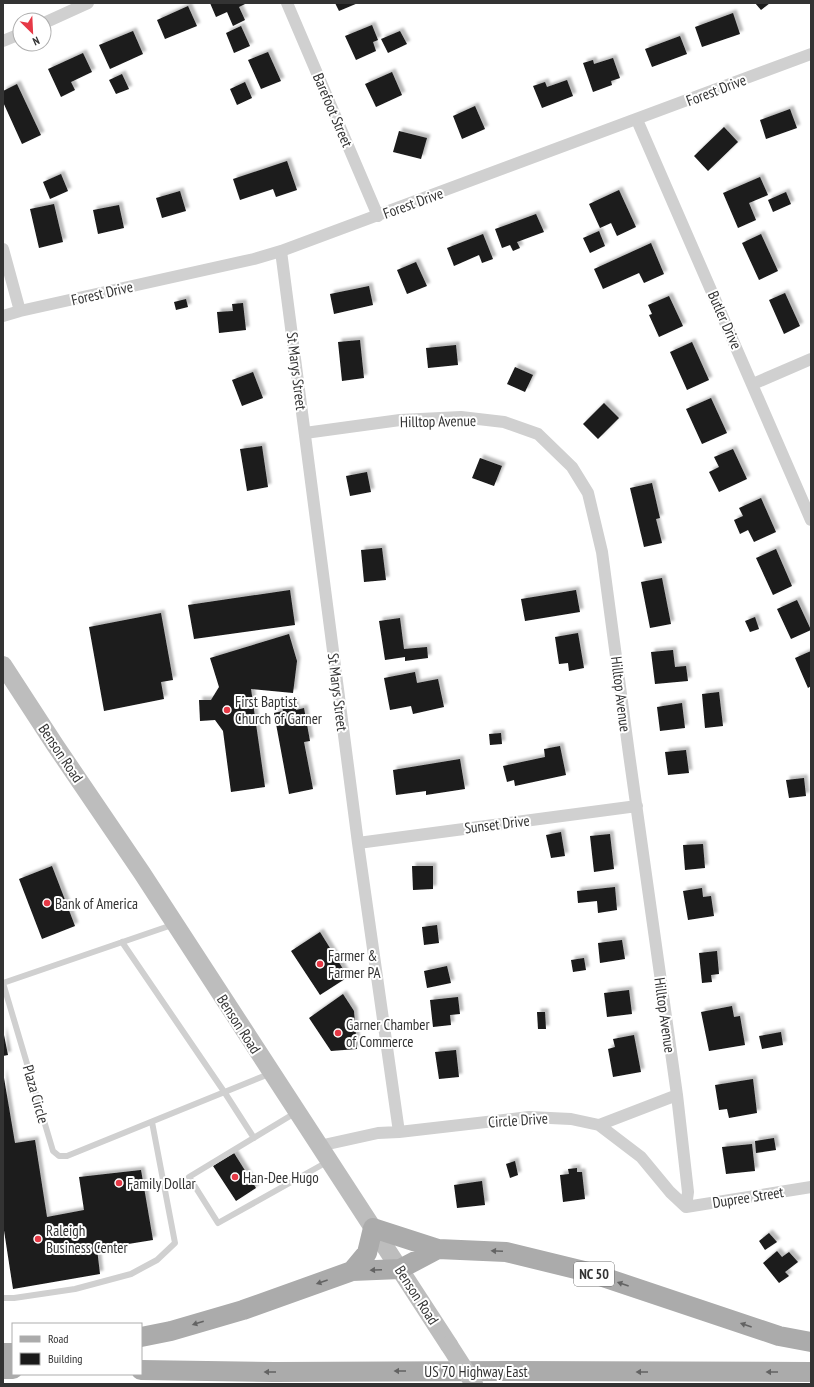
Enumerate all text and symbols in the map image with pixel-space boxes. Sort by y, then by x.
north arrow [12,12,52,52]
text: N [30,34,42,49]
street label: Barefoot Street [309,70,357,150]
street label: Forest Drive [683,70,749,110]
street label: Forest Drive [380,183,446,223]
street label: Forest Drive [69,277,135,309]
street label: Butler Drive [704,288,746,352]
street label: St Marys Street [283,331,311,411]
street label: Hilltop Avenue [400,411,476,431]
street label: St Marys Street [324,652,352,732]
street label: Hilltop Avenue [607,655,635,733]
place label: First Baptist Church of Garner [235,692,323,728]
marker: First Baptist Church of Garner [222,705,232,715]
street label: Benson Road [34,720,88,786]
street label: Sunset Drive [463,811,531,837]
place label: Bank of America [55,894,138,913]
marker: Bank of America [42,898,52,908]
place label: Farmer & Farmer PA [328,946,382,982]
marker: Farmer & Farmer PA [315,959,325,969]
street label: Hilltop Avenue [650,976,680,1054]
street label: Benson Road [213,991,265,1057]
place label: Garner Chamber of Commerce [346,1015,431,1051]
marker: Garner Chamber of Commerce [333,1028,343,1038]
street label: Plaza Circle [19,1062,53,1126]
street label: Circle Drive [488,1108,548,1132]
place label: Han-Dee Hugo [243,1168,319,1187]
marker: Han-Dee Hugo [230,1172,240,1182]
place label: Family Dollar [127,1174,196,1193]
marker: Family Dollar [114,1178,124,1188]
street label: Dupree Street [711,1182,785,1212]
place label: Raleigh Business Center [46,1221,128,1257]
marker: Raleigh Business Center [33,1234,43,1244]
one-way arrow [491,1248,503,1255]
street label: Benson Road [391,1262,443,1328]
road number: NC 50 [574,1262,614,1286]
one-way arrow [370,1267,382,1274]
one-way arrow [315,1279,327,1285]
one-way arrow [617,1281,629,1287]
one-way arrow [192,1320,204,1326]
one-way arrow [740,1322,752,1328]
legend [12,1323,142,1375]
text: Road [48,1331,68,1346]
text: Building [48,1351,83,1366]
street label: US 70 Highway East [424,1362,528,1381]
one-way arrow [393,1368,406,1374]
one-way arrow [263,1369,276,1375]
one-way arrow [635,1369,648,1375]
one-way arrow [765,1369,778,1375]

